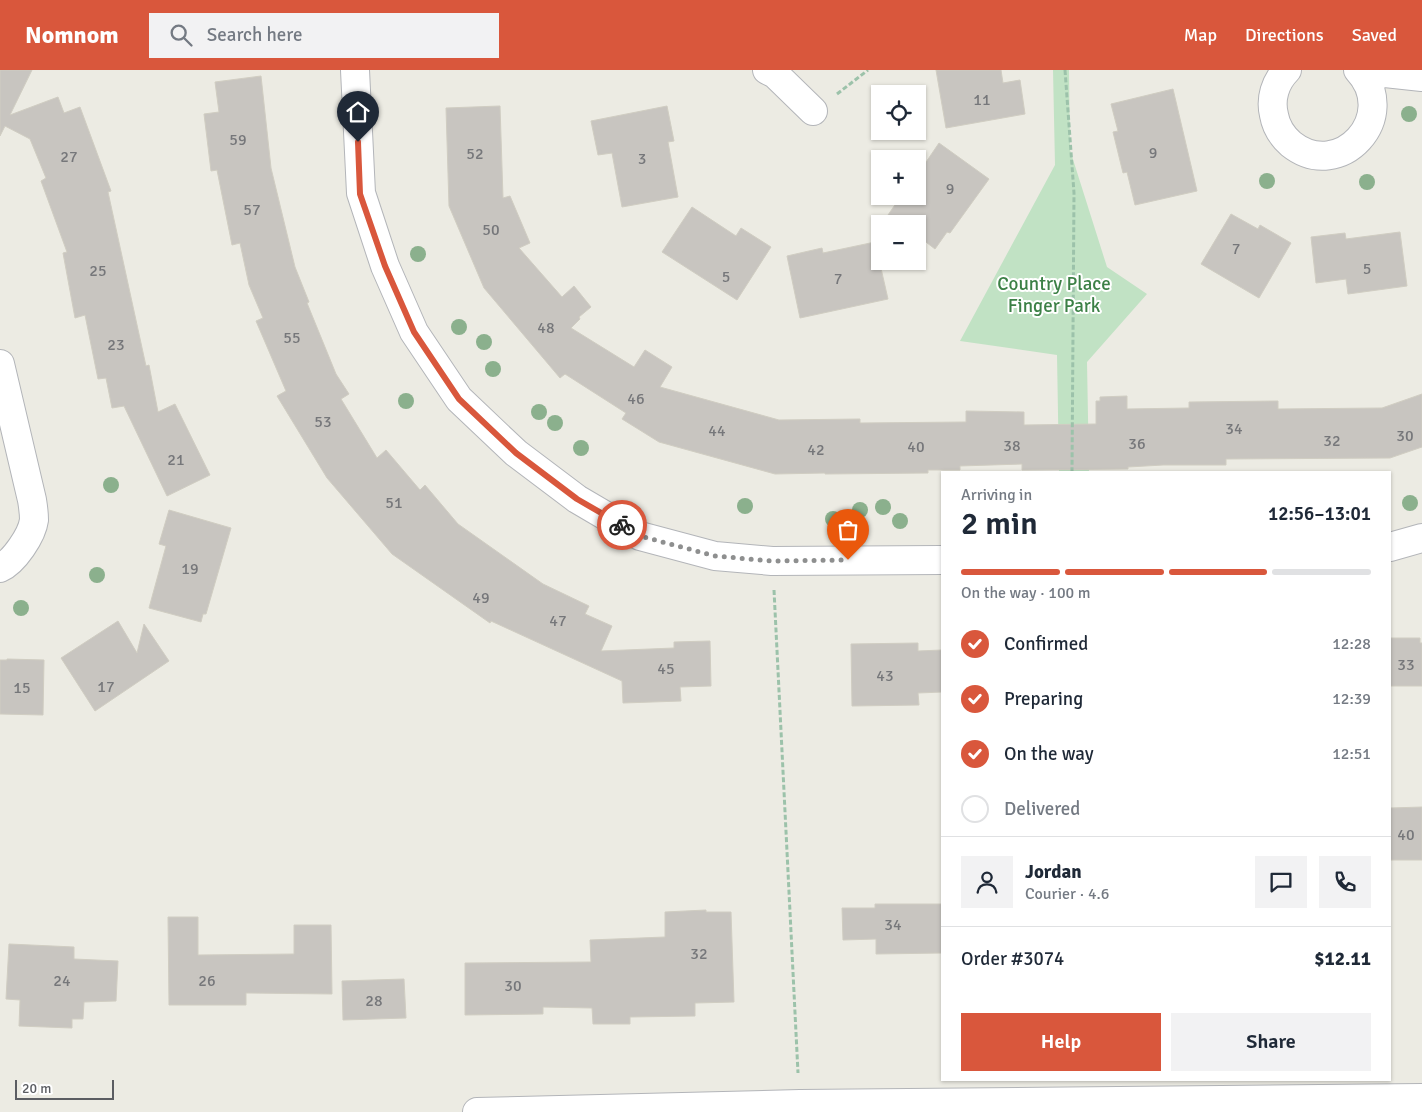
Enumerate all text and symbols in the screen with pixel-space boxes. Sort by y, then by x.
search box [149,13,499,58]
text: Nomnom [25,20,119,50]
icon: search [167,21,195,49]
text: Search here [207,23,303,47]
text: Map [1184,24,1217,46]
text: Directions [1245,24,1324,46]
text: Saved [1352,24,1397,46]
map controls [871,85,926,270]
button: locate [871,85,926,140]
house number: 11 [973,90,991,110]
pin [337,91,379,142]
icon: home [344,98,372,126]
house number: 59 [229,130,247,150]
house number: 9 [1149,143,1157,163]
house number: 52 [466,144,484,164]
house number: 27 [60,147,78,167]
house number: 3 [638,149,646,169]
button: + [871,150,926,205]
house number: 9 [946,179,954,199]
house number: 57 [243,200,261,220]
button: − [871,215,926,270]
house number: 50 [482,220,500,240]
house number: 7 [1232,239,1240,259]
house number: 5 [1363,259,1371,279]
house number: 25 [89,261,107,281]
house number: 5 [722,267,730,287]
house number: 7 [834,269,842,289]
park label: Country Place Finger Park [997,272,1111,318]
house number: 48 [537,318,555,338]
house number: 55 [283,328,301,348]
house number: 23 [107,335,125,355]
house number: 46 [627,389,645,409]
house number: 53 [314,412,332,432]
house number: 34 [1225,419,1243,439]
house number: 44 [708,421,726,441]
house number: 30 [1396,426,1414,446]
house number: 32 [1323,431,1341,451]
house number: 36 [1128,434,1146,454]
house number: 38 [1003,436,1021,456]
house number: 40 [907,437,925,457]
house number: 42 [807,440,825,460]
house number: 21 [167,450,185,470]
text: Arriving in [961,485,1032,505]
house number: 51 [385,493,403,513]
courier [597,500,647,550]
text: 12:56–13:01 [1268,502,1371,526]
text: 2 min [961,504,1038,543]
pin [827,509,869,560]
icon: bike [608,511,636,539]
icon: bag [834,516,862,544]
house number: 19 [181,559,199,579]
text: On the way · 100 m [961,583,1091,603]
house number: 49 [472,588,490,608]
house number: 47 [549,611,567,631]
icon: check [961,630,989,658]
text: Confirmed [1004,632,1088,656]
text: 12:28 [1332,634,1371,654]
house number: 33 [1397,655,1415,675]
house number: 45 [657,659,675,679]
house number: 43 [876,666,894,686]
house number: 17 [97,677,115,697]
house number: 15 [13,678,31,698]
icon: check [961,685,989,713]
text: Preparing [1004,687,1083,711]
text: 12:39 [1332,689,1371,709]
icon: check [961,740,989,768]
text: On the way [1004,742,1094,766]
text: 12:51 [1332,744,1371,764]
text: Delivered [1004,797,1080,821]
house number: 40 [1397,825,1415,845]
button: person [961,856,1013,908]
button: chat [1255,856,1307,908]
button: phone [1319,856,1371,908]
text: Jordan [1025,860,1082,884]
text: Courier · 4.6 [1025,884,1109,904]
house number: 34 [884,915,902,935]
house number: 32 [690,944,708,964]
text: Order #3074 [961,947,1064,971]
text: $12.11 [1314,947,1371,971]
house number: 24 [53,971,71,991]
house number: 26 [198,971,216,991]
house number: 30 [504,976,522,996]
house number: 28 [365,991,383,1011]
button: Help [961,1013,1161,1071]
button: Share [1171,1013,1371,1071]
scale bar [15,1077,114,1100]
text: 20 m [22,1080,51,1097]

